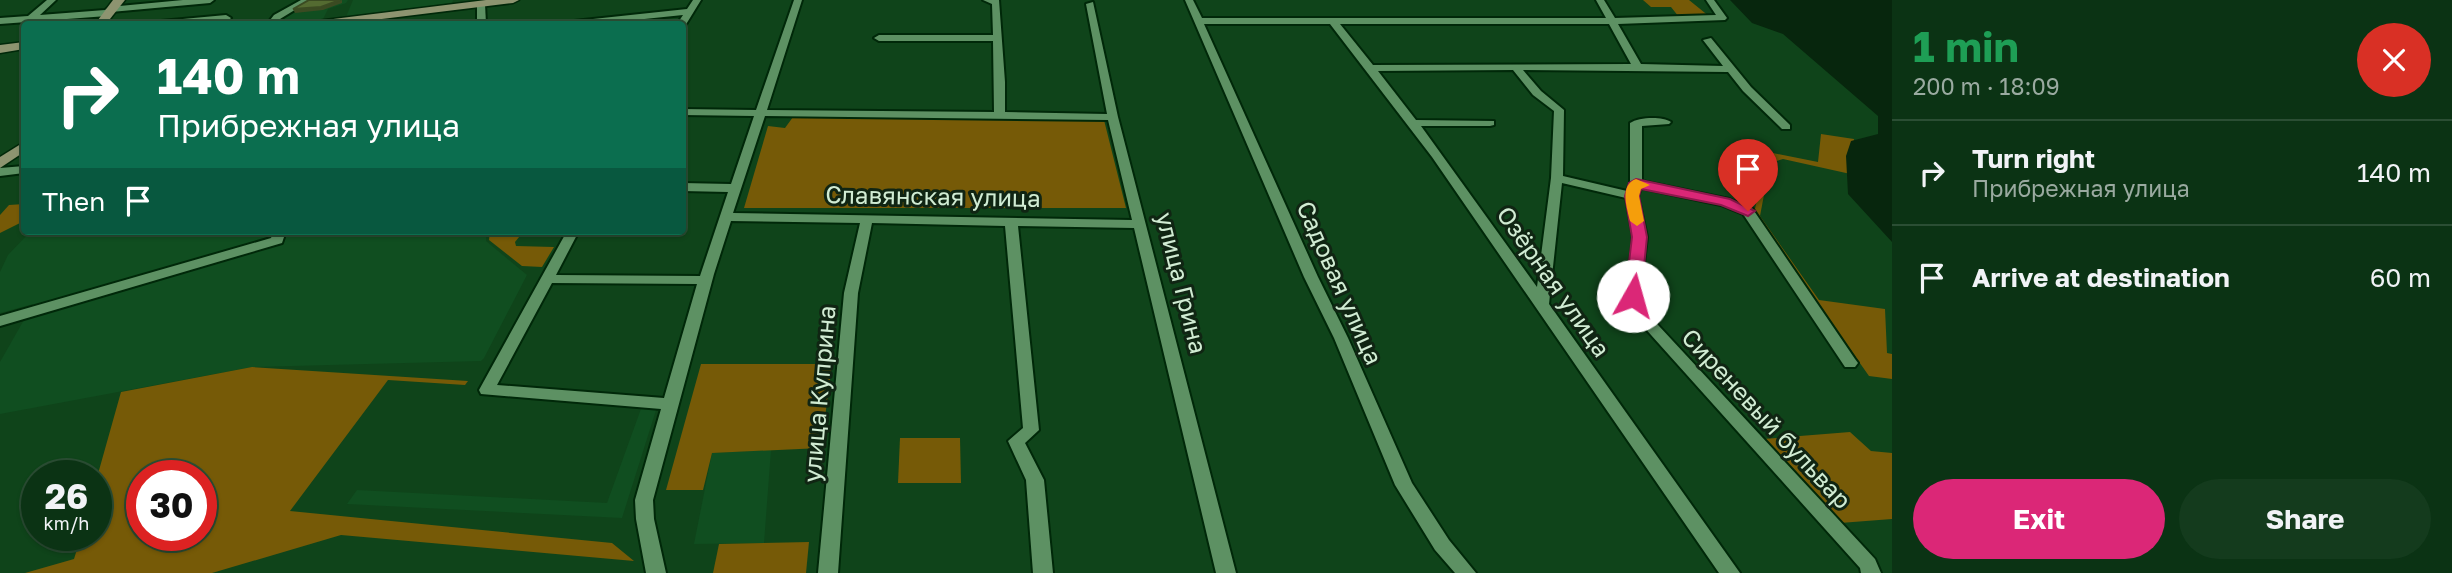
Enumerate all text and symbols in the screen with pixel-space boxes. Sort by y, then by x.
text: 1 min [1913,21,2019,71]
button: close [2357,23,2431,97]
text: 140 m [157,46,300,105]
icon: right [42,49,133,140]
text: 200 m · 18:09 [1913,72,2060,100]
text: Прибрежная улица [157,106,460,144]
pin [1718,139,1778,211]
text: Turn right [1972,143,2095,174]
icon: arrive [1729,150,1767,188]
icon: right [1913,154,1951,192]
text: 140 m [2357,157,2431,188]
text: Прибрежная улица [1972,174,2190,202]
street label: Славянская улица [825,179,1041,212]
icon: arrive [119,182,157,220]
text: Then [42,186,105,217]
street label: Садовая улица [1291,196,1389,369]
street label: Озёрная улица [1492,200,1617,362]
street label: улица Грина [1151,209,1214,356]
position arrow [1596,259,1670,333]
icon: arrive [1913,259,1951,297]
text: Arrive at destination [1972,262,2230,293]
text: 60 m [2370,262,2431,293]
street label: улица Куприна [796,304,841,484]
street label: Сиреневый бульвар [1676,322,1858,514]
speed limit sign: 30 [126,460,217,551]
text: 26 [45,475,88,517]
button: Exit [1913,479,2165,559]
button: Share [2179,479,2431,559]
text: km/h [44,512,89,534]

